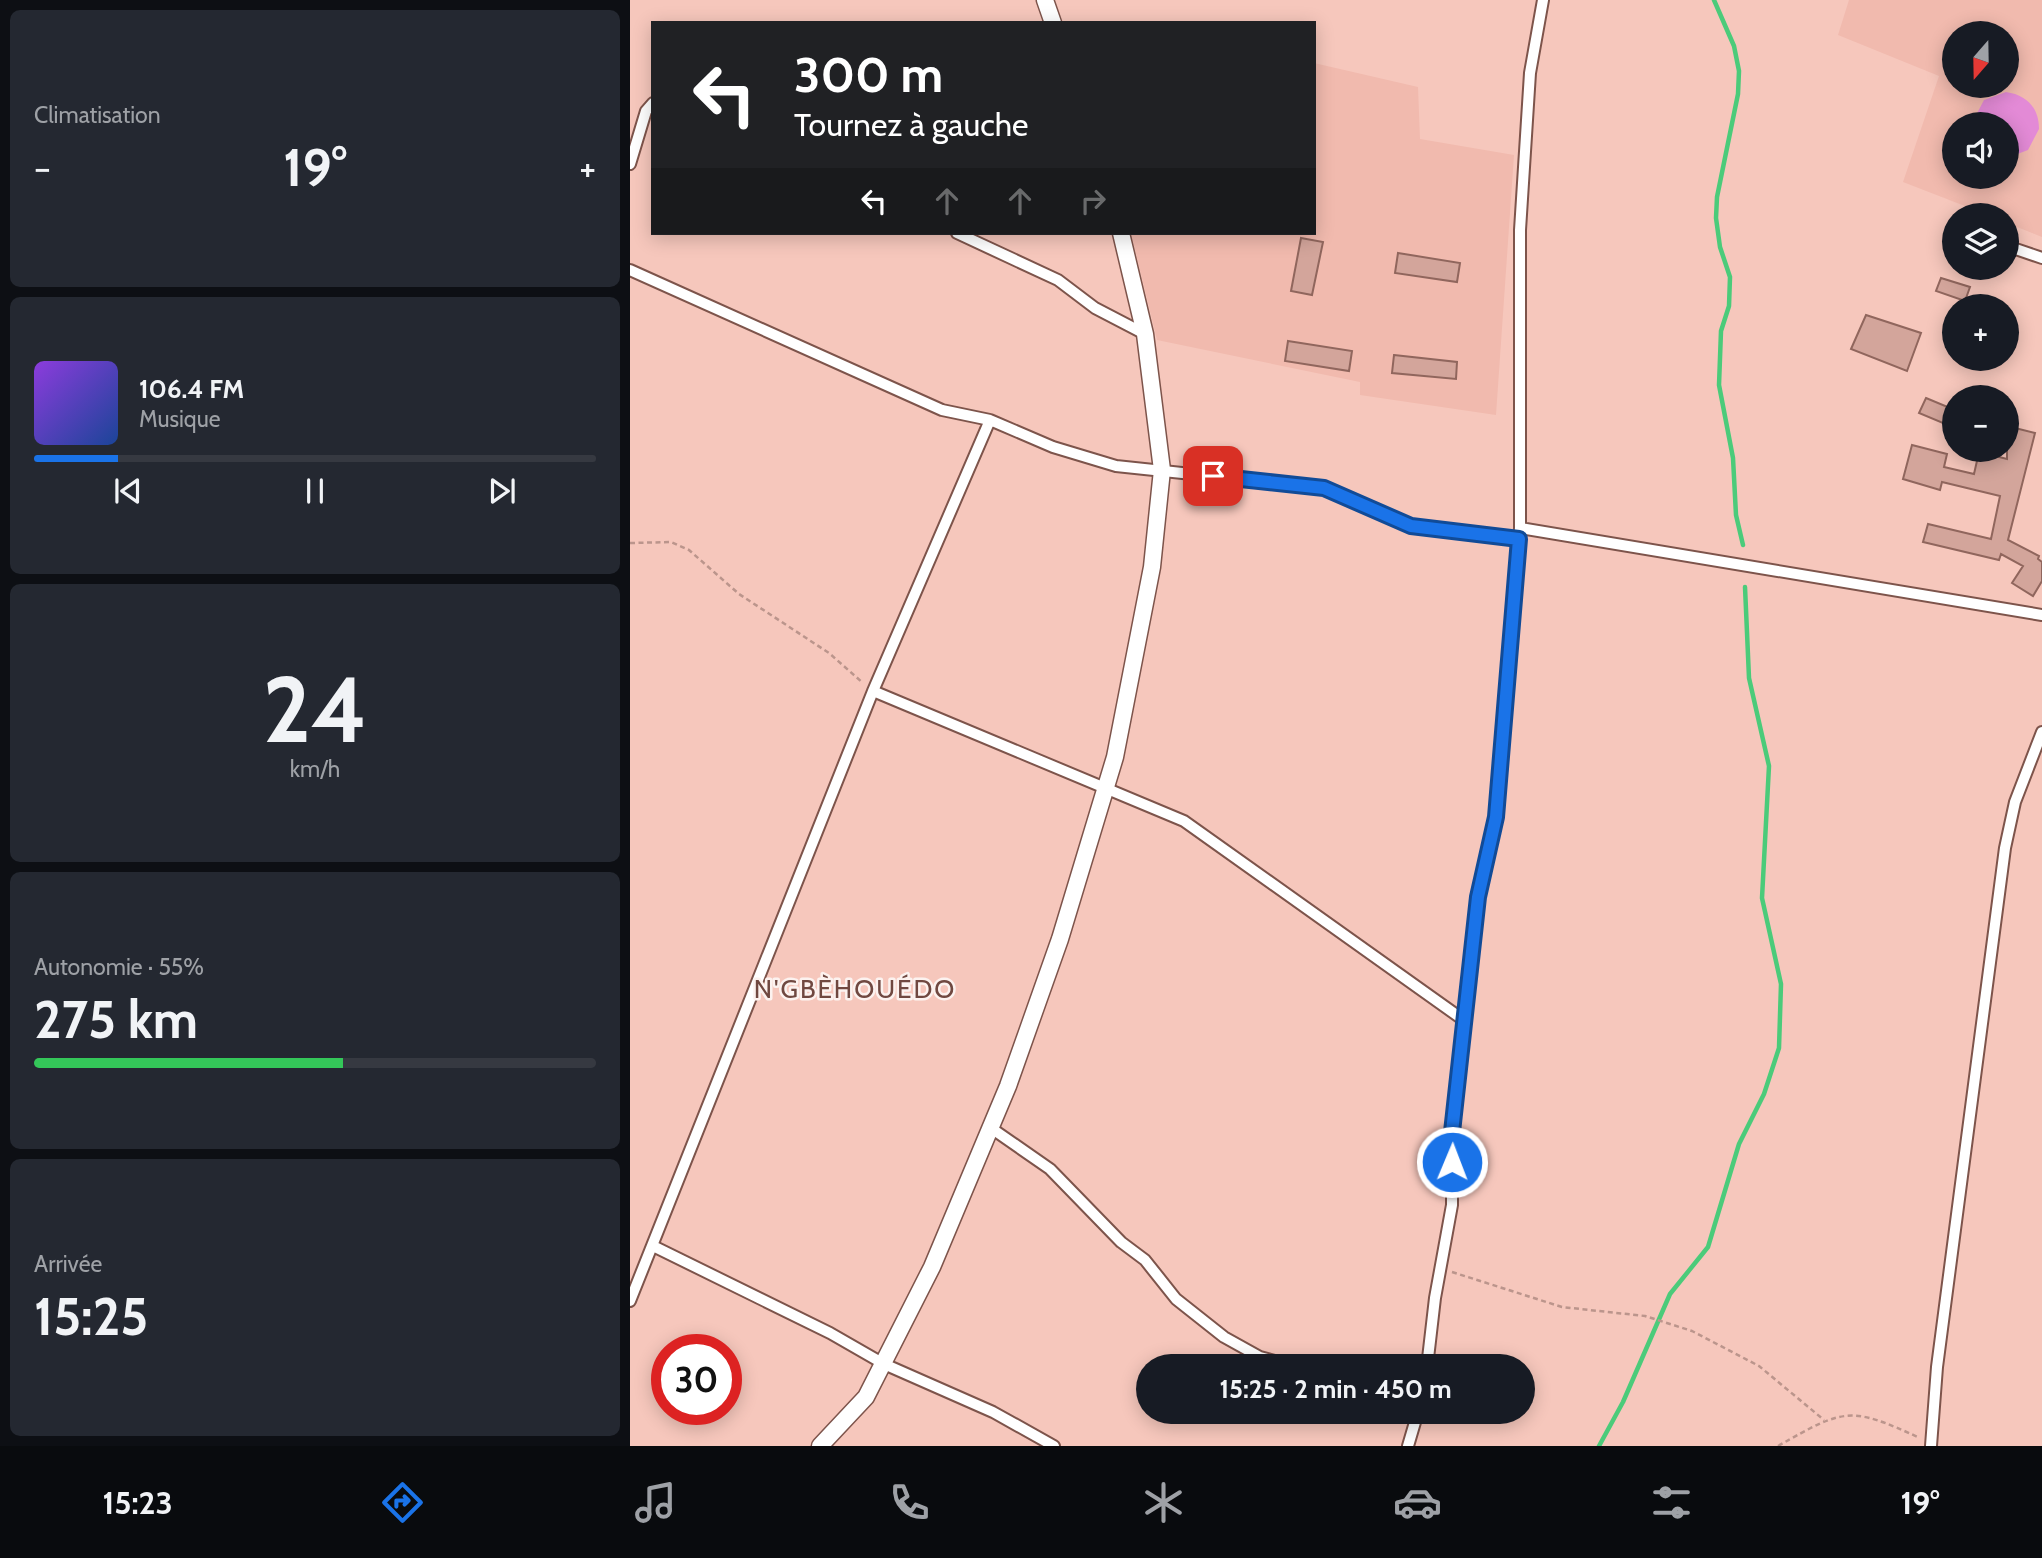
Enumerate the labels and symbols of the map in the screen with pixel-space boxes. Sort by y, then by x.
north arrow [1942,21,2020,98]
pin [1183,446,1243,506]
district label: N'GBÈHOUÉDO [754,973,956,1005]
position arrow [1415,1125,1489,1199]
speed limit sign: 30 [651,1334,742,1425]

